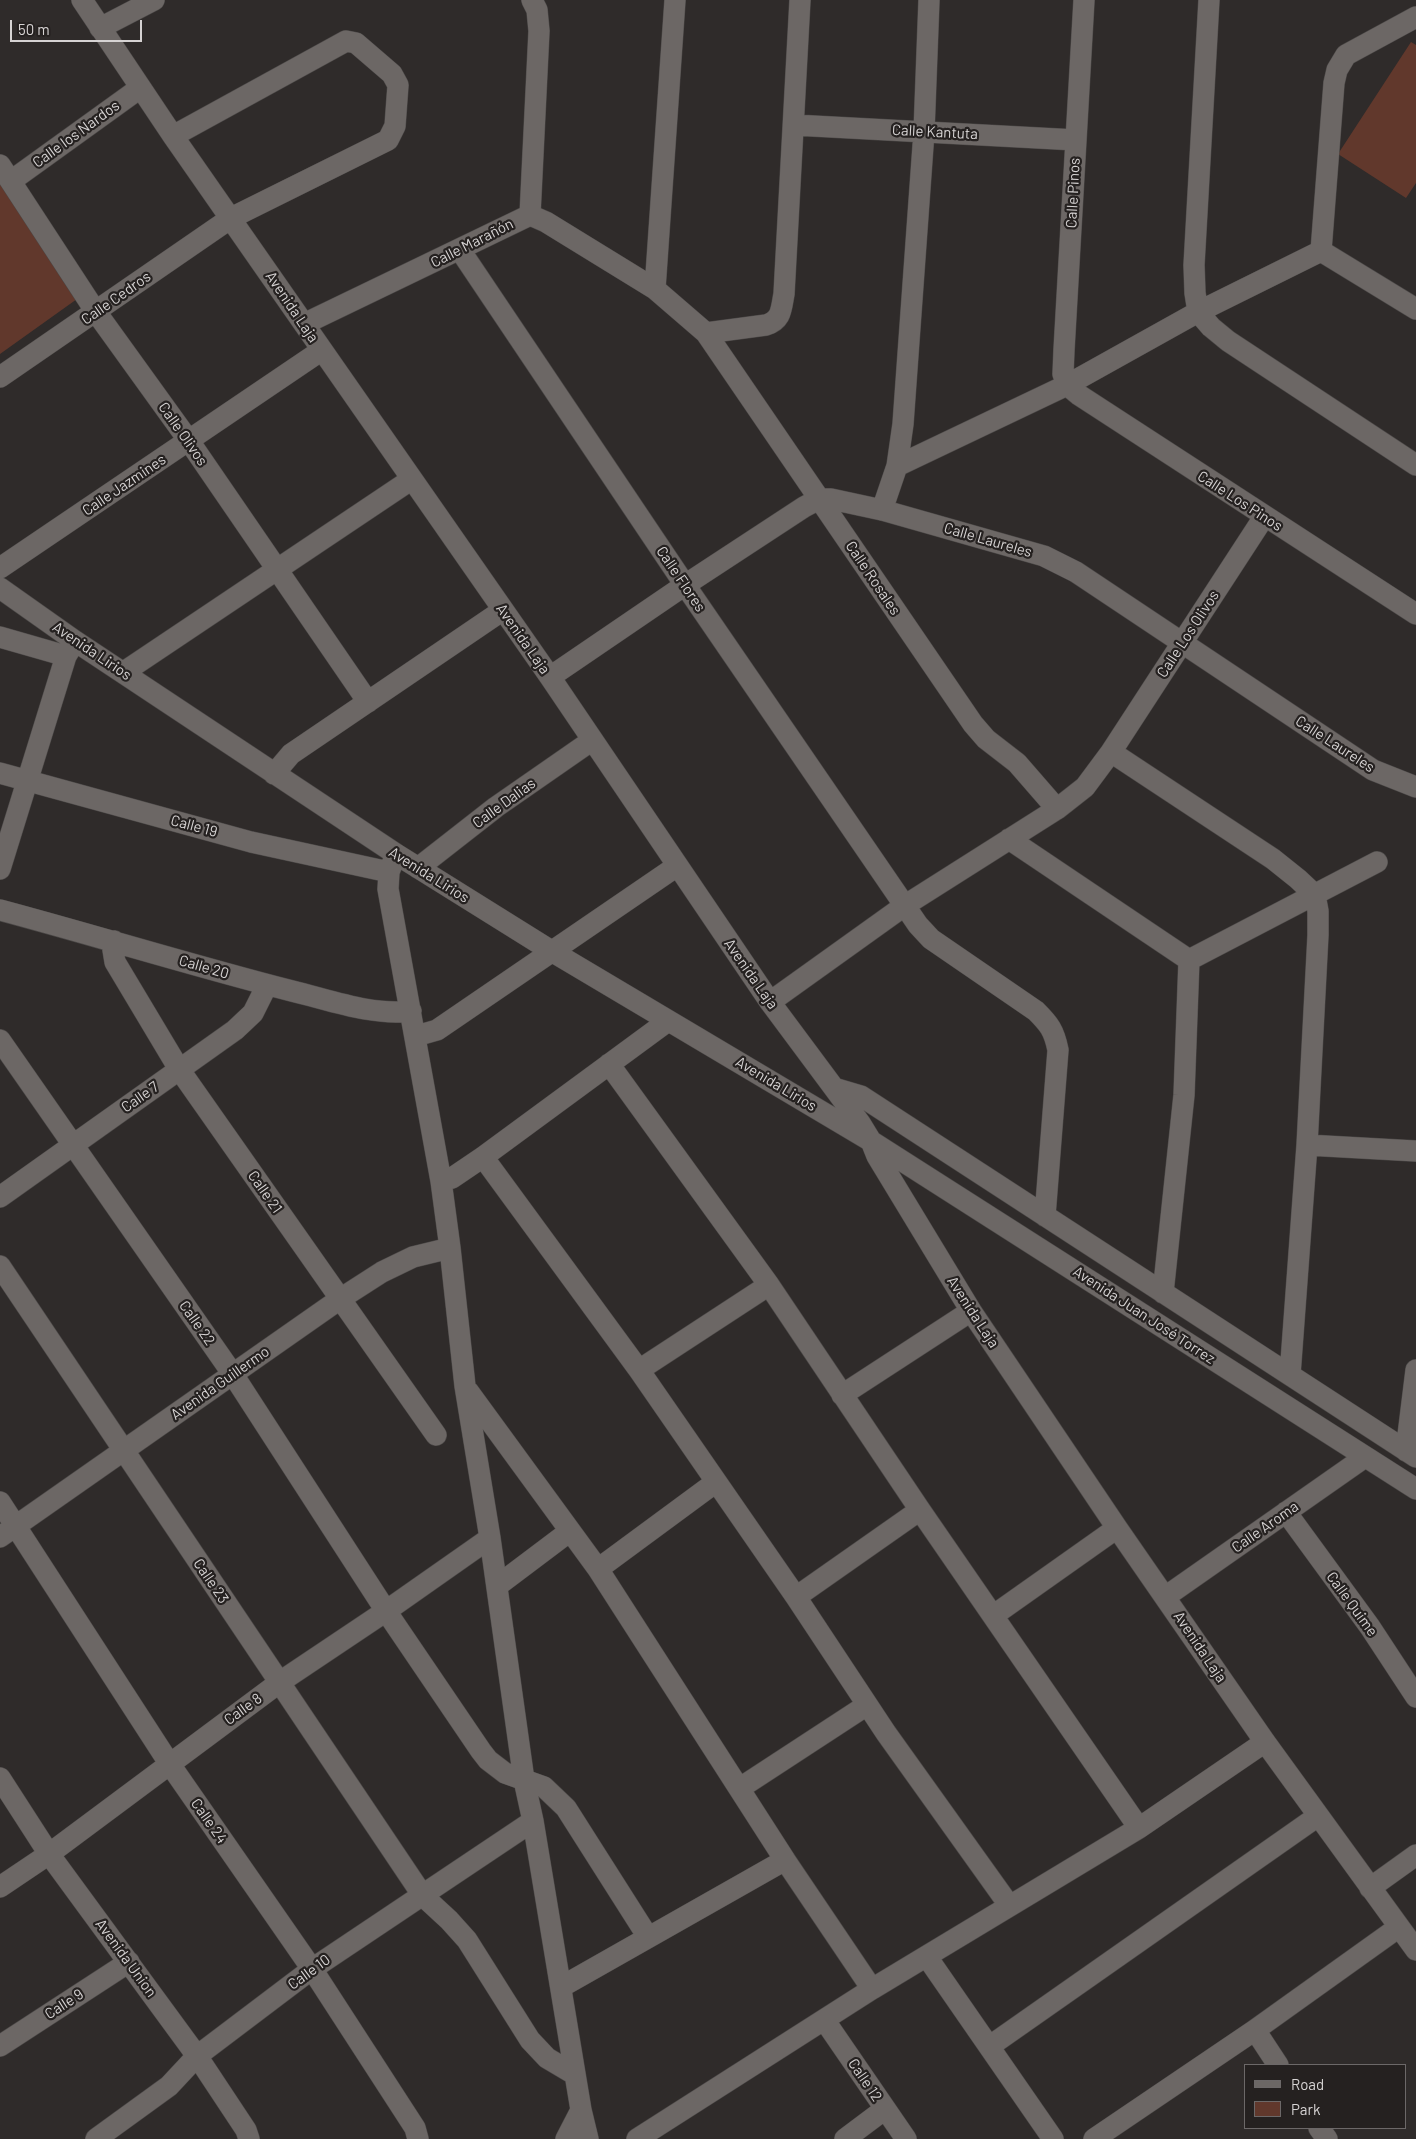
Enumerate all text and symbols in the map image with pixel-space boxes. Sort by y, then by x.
scale bar [12,10,145,42]
text: 50 m [18,20,50,38]
street label: Calle los Nardos [29,96,123,172]
street label: Calle Kantuta [892,121,978,143]
street label: Calle Pinos [1062,157,1084,229]
street label: Calle Marañón [428,214,516,272]
street label: Calle Cedros [78,268,154,328]
street label: Avenida Laja [262,268,322,346]
street label: Calle Olivos [155,399,211,469]
street label: Calle Jazmines [79,450,169,520]
street label: Calle Los Pinos [1194,467,1286,535]
street label: Calle Laureles [942,519,1034,561]
street label: Calle Rosales [842,538,904,618]
street label: Calle Flores [653,543,709,615]
street label: Calle Los Olivos [1153,587,1223,681]
street label: Avenida Laja [492,600,554,678]
street label: Avenida Lirios [49,618,135,684]
street label: Calle Laureles [1292,712,1378,776]
street label: Calle Dalias [469,774,539,832]
street label: Calle 19 [169,811,219,841]
street label: Avenida Lirios [386,843,472,907]
street label: Avenida Laja [720,935,782,1013]
street label: Calle 20 [177,951,231,983]
street label: Avenida Lirios [732,1053,820,1115]
street label: Calle 7 [118,1078,162,1116]
street label: Calle 21 [244,1167,286,1217]
street label: Avenida Juan José Torrez [1069,1262,1219,1368]
street label: Avenida Laja [943,1273,1003,1351]
street label: Calle 22 [175,1297,219,1349]
street label: Avenida Guillermo [167,1342,273,1424]
street label: Calle Aroma [1228,1497,1302,1557]
street label: Calle 23 [189,1555,233,1607]
street label: Calle Quime [1323,1568,1381,1640]
street label: Avenida Laja [1170,1608,1230,1686]
street label: Calle 8 [221,1689,265,1729]
street label: Calle 24 [187,1795,231,1847]
street label: Avenida Union [92,1915,160,2001]
street label: Calle 10 [284,1951,334,1993]
street label: Calle 9 [41,1985,87,2023]
street label: Calle 12 [844,2055,886,2105]
legend [1244,2064,1406,2129]
text: Road [1291,2075,1324,2093]
text: Park [1291,2100,1320,2118]

